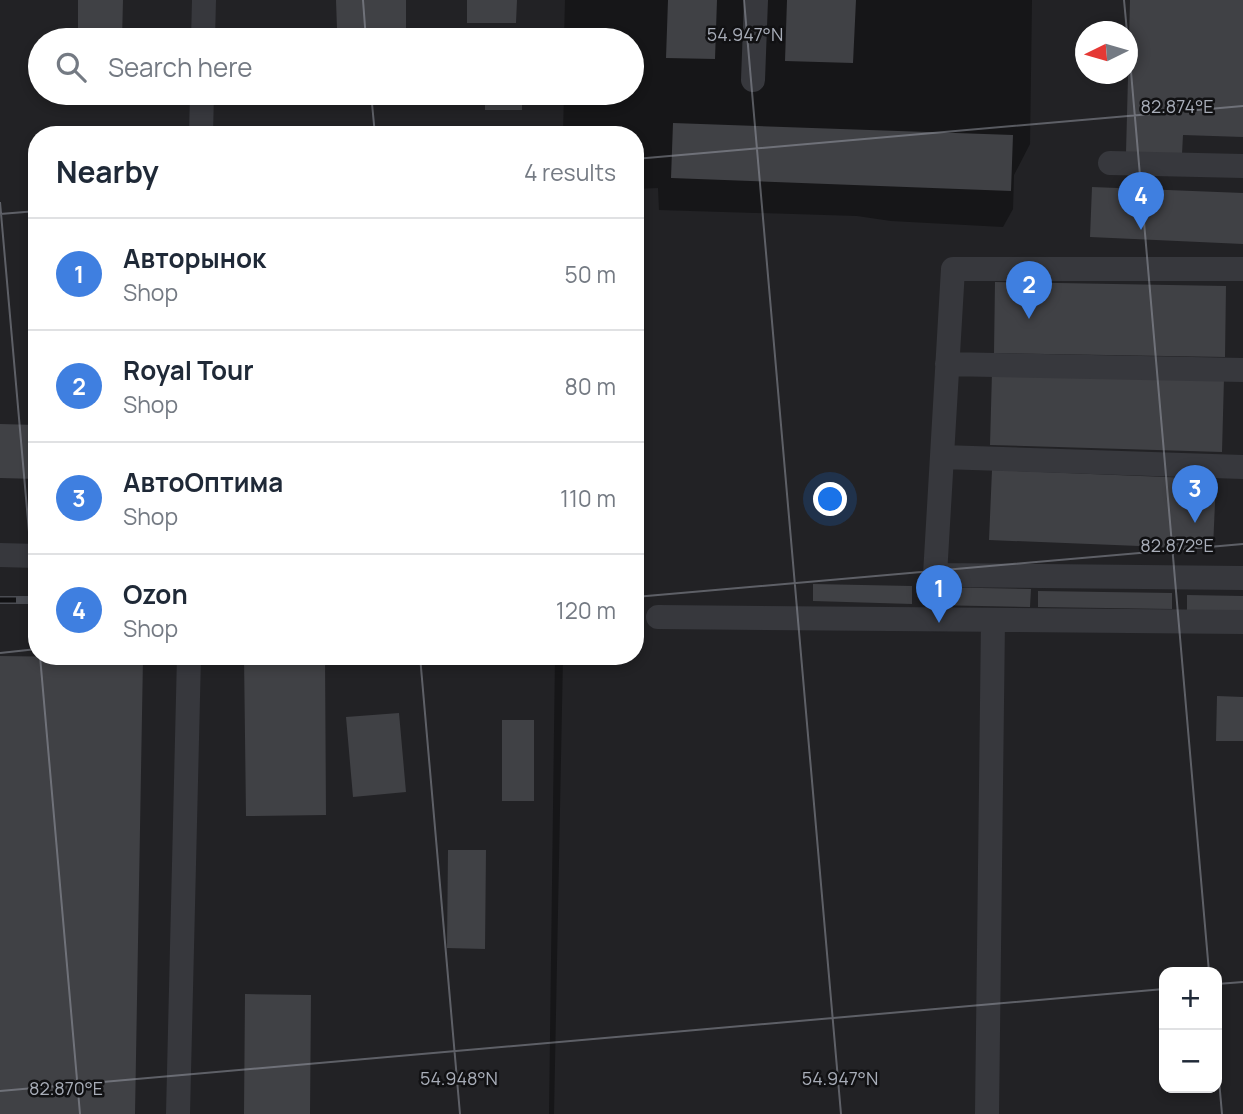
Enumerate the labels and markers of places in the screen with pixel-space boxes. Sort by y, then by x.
pin: 4 [1118,172,1164,230]
pin: 2 [1006,261,1052,319]
pin: 3 [1172,465,1218,523]
pin: 1 [916,565,962,623]

